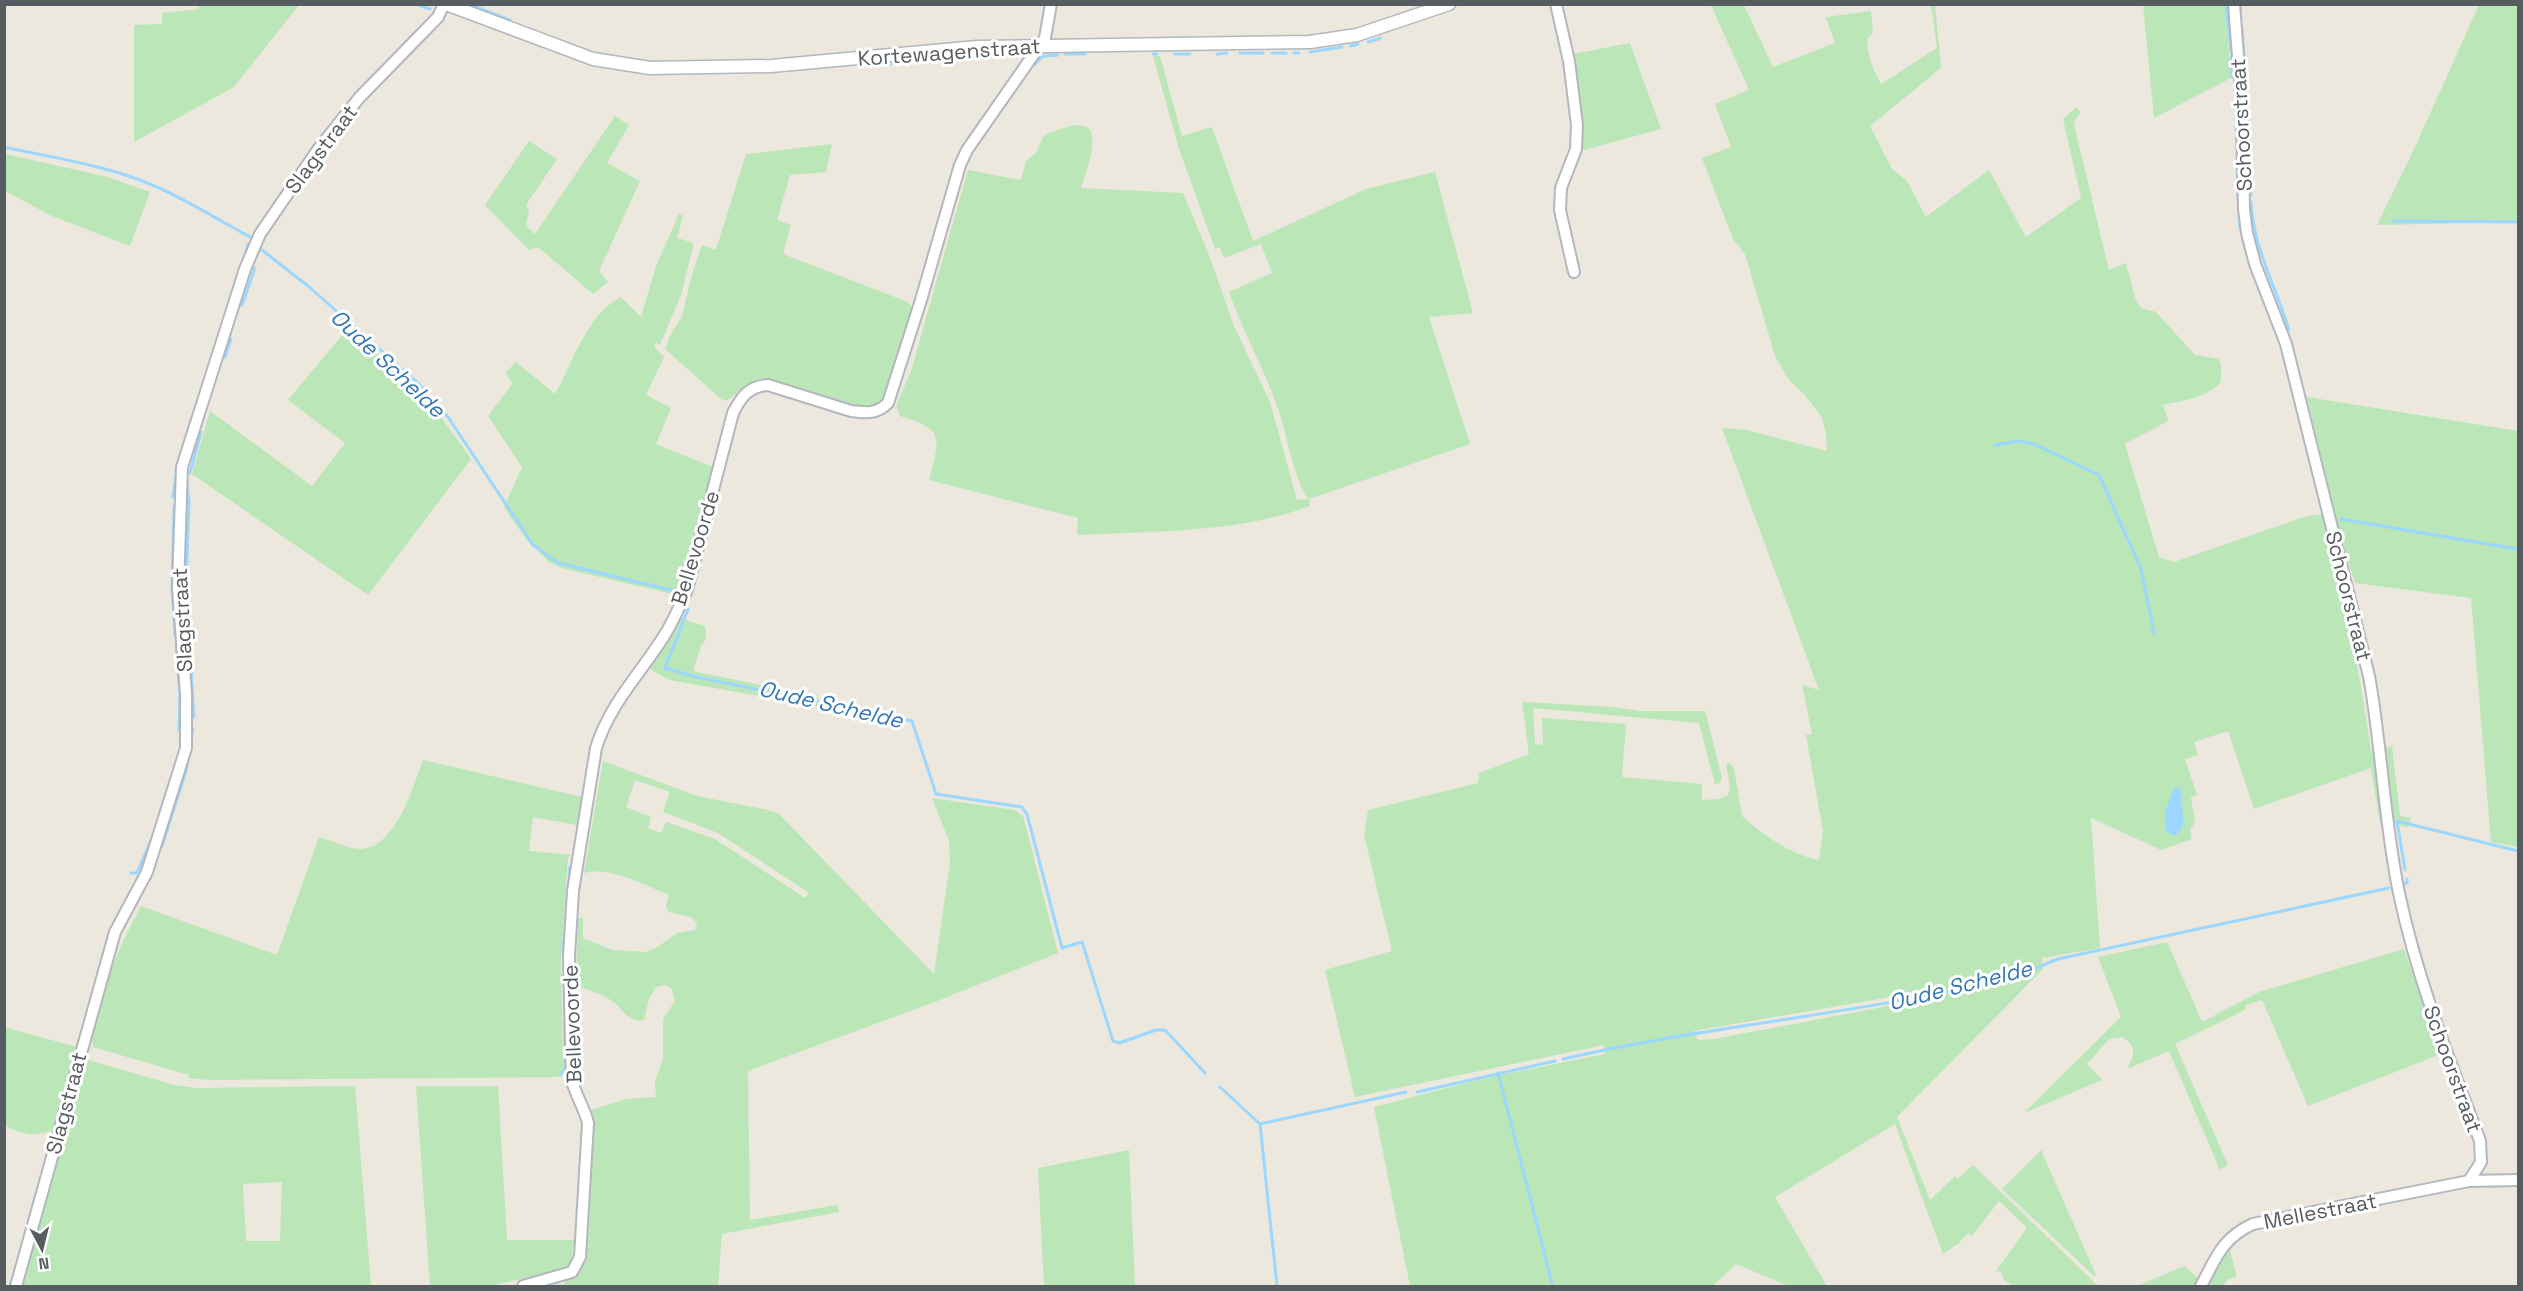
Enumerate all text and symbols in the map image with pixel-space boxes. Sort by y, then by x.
street label: Kortewagenstraat [857,32,1041,72]
street label: Schoorstraat [2224,58,2258,192]
street label: Slagstraat [279,99,363,199]
water label: Oude Schelde [325,303,452,424]
street label: Bellevoorde [665,487,725,609]
street label: Schoorstraat [2320,528,2378,664]
street label: Slagstraat [166,567,198,673]
water label: Oude Schelde [756,674,907,734]
water label: Oude Schelde [1885,953,2036,1016]
street label: Bellevoorde [556,964,588,1084]
street label: Schoorstraat [2418,1002,2488,1136]
street label: Slagstraat [39,1049,93,1157]
street label: Mellestraat [2261,1187,2379,1235]
north arrow [12,1219,72,1279]
text: N [37,1252,50,1274]

